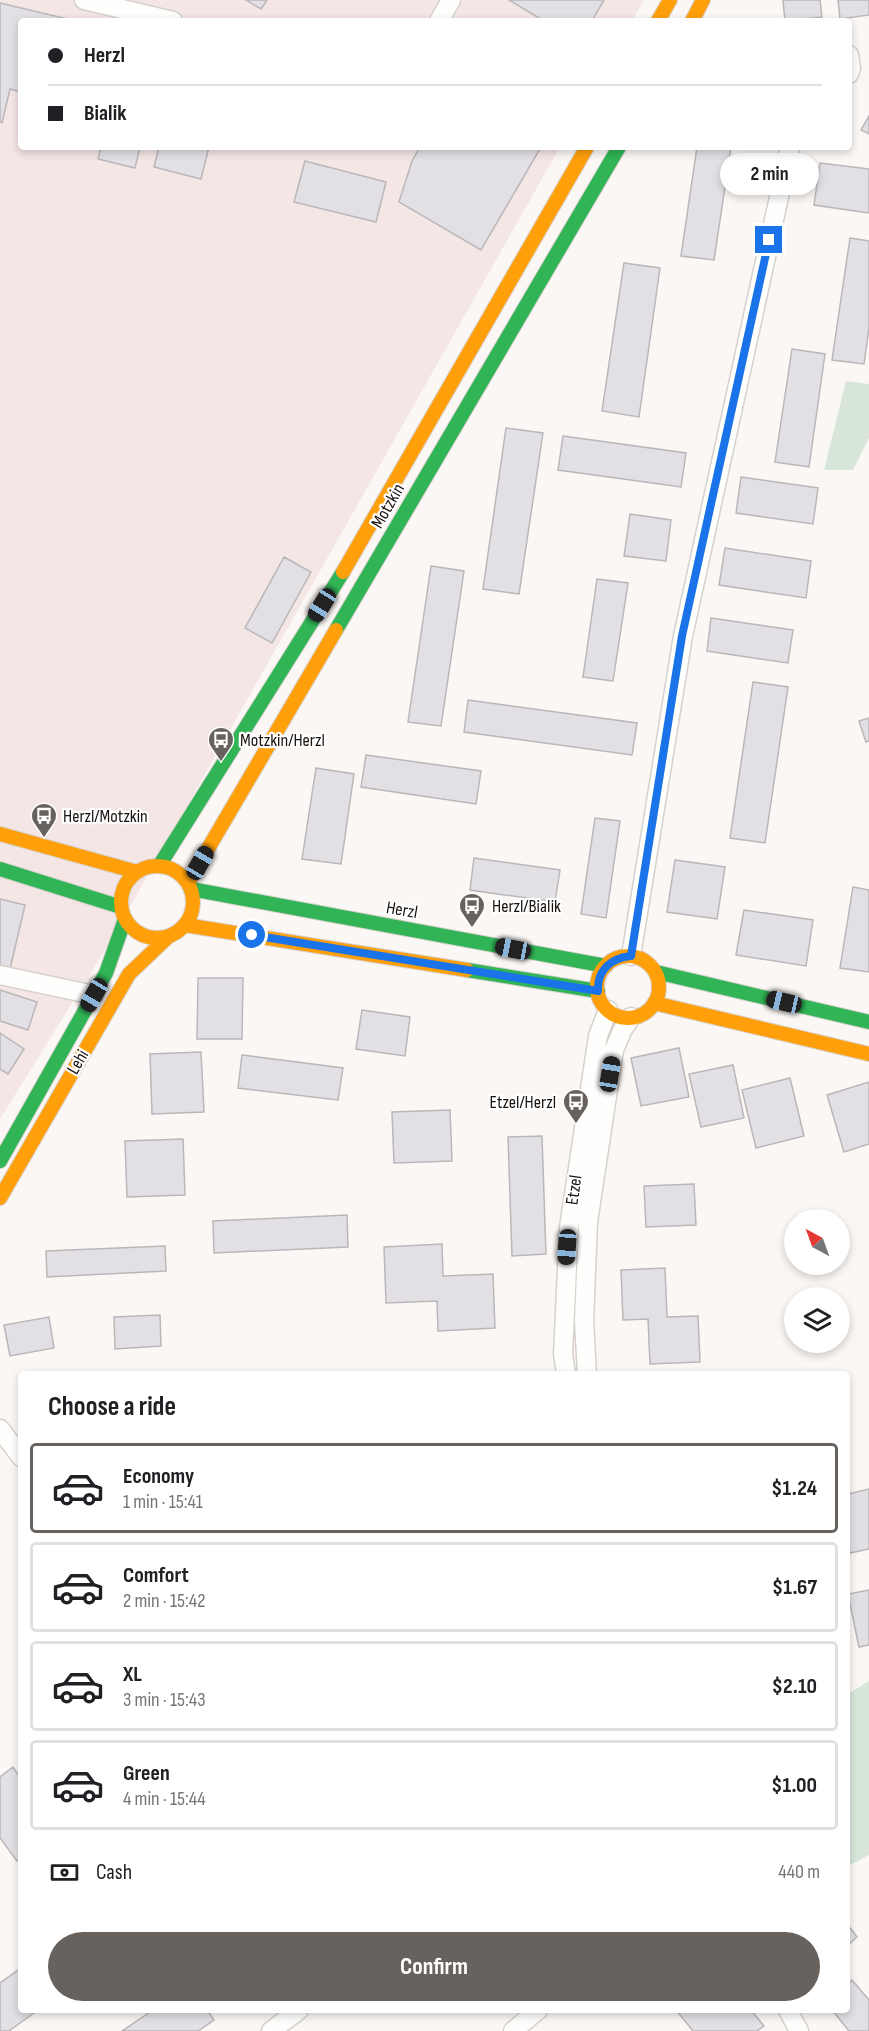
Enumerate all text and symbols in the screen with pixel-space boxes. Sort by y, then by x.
text: Herzl [84,42,125,69]
text: Bialik [84,100,126,127]
callout: 2 min [720,153,818,195]
text: 2 min [750,162,789,186]
route end [755,226,782,253]
street label: Motzkin [367,480,409,532]
car [305,585,339,625]
bus stop icon: Motzkin/Herzl [206,725,236,763]
place label: Motzkin/Herzl [240,730,325,751]
bus stop icon: Herzl/Motzkin [29,801,59,839]
place label: Herzl/Motzkin [63,806,148,827]
car [183,843,217,883]
bus stop icon: Herzl/Bialik [457,891,487,929]
place label: Herzl/Bialik [492,896,561,917]
street label: Herzl [385,897,419,923]
route start [238,921,265,948]
car [494,937,532,961]
car [77,975,111,1015]
car [764,989,804,1015]
street label: Lehi [63,1046,93,1078]
car [598,1055,622,1093]
bus stop icon: Etzel/Herzl [561,1087,591,1125]
place label: Etzel/Herzl [490,1092,556,1113]
street label: Etzel [562,1174,586,1206]
north arrow [784,1209,850,1275]
map controls [784,1209,850,1353]
car [557,1228,577,1266]
button: layers [784,1287,850,1353]
text: Choose a ride [48,1391,176,1423]
icon: car [51,1461,105,1515]
text: Economy [123,1463,194,1490]
text: $1.24 [771,1475,817,1502]
text: 1 min · 15:41 [123,1490,203,1514]
icon: car [51,1560,105,1614]
text: Comfort [123,1562,189,1589]
text: $1.67 [772,1574,817,1601]
text: 2 min · 15:42 [123,1589,205,1613]
icon: car [51,1659,105,1713]
text: XL [123,1661,142,1688]
text: $2.10 [772,1673,817,1700]
text: 3 min · 15:43 [123,1688,206,1712]
icon: car [51,1758,105,1812]
text: Green [123,1760,170,1787]
text: $1.00 [771,1772,817,1799]
text: 4 min · 15:44 [123,1787,206,1811]
icon: cash [48,1856,81,1889]
text: Cash [96,1859,132,1886]
text: 440 m [778,1860,820,1884]
button: Confirm [48,1932,820,2001]

